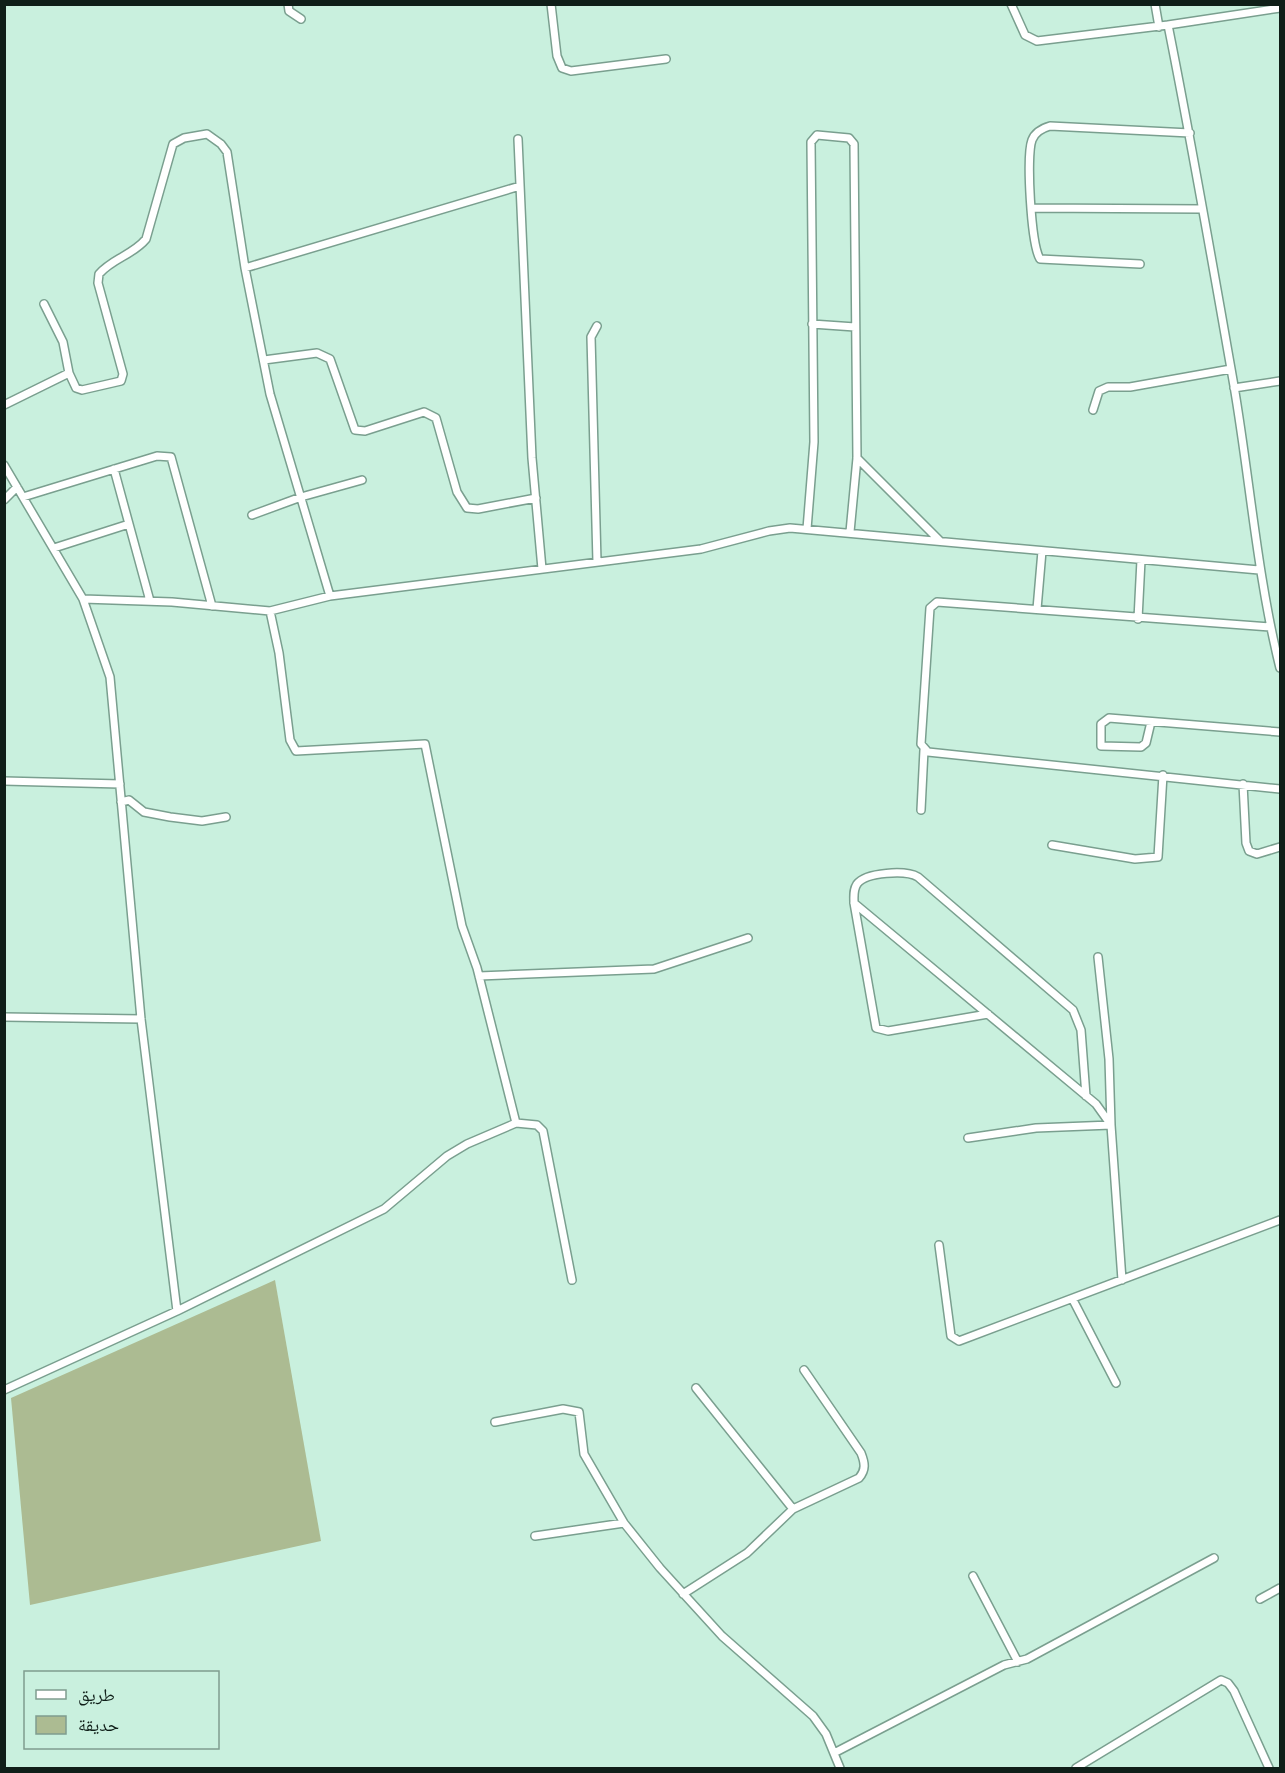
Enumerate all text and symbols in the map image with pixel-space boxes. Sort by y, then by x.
legend [24,1671,219,1749]
text: طريق [78,1683,115,1706]
text: حديقة [78,1713,119,1736]

